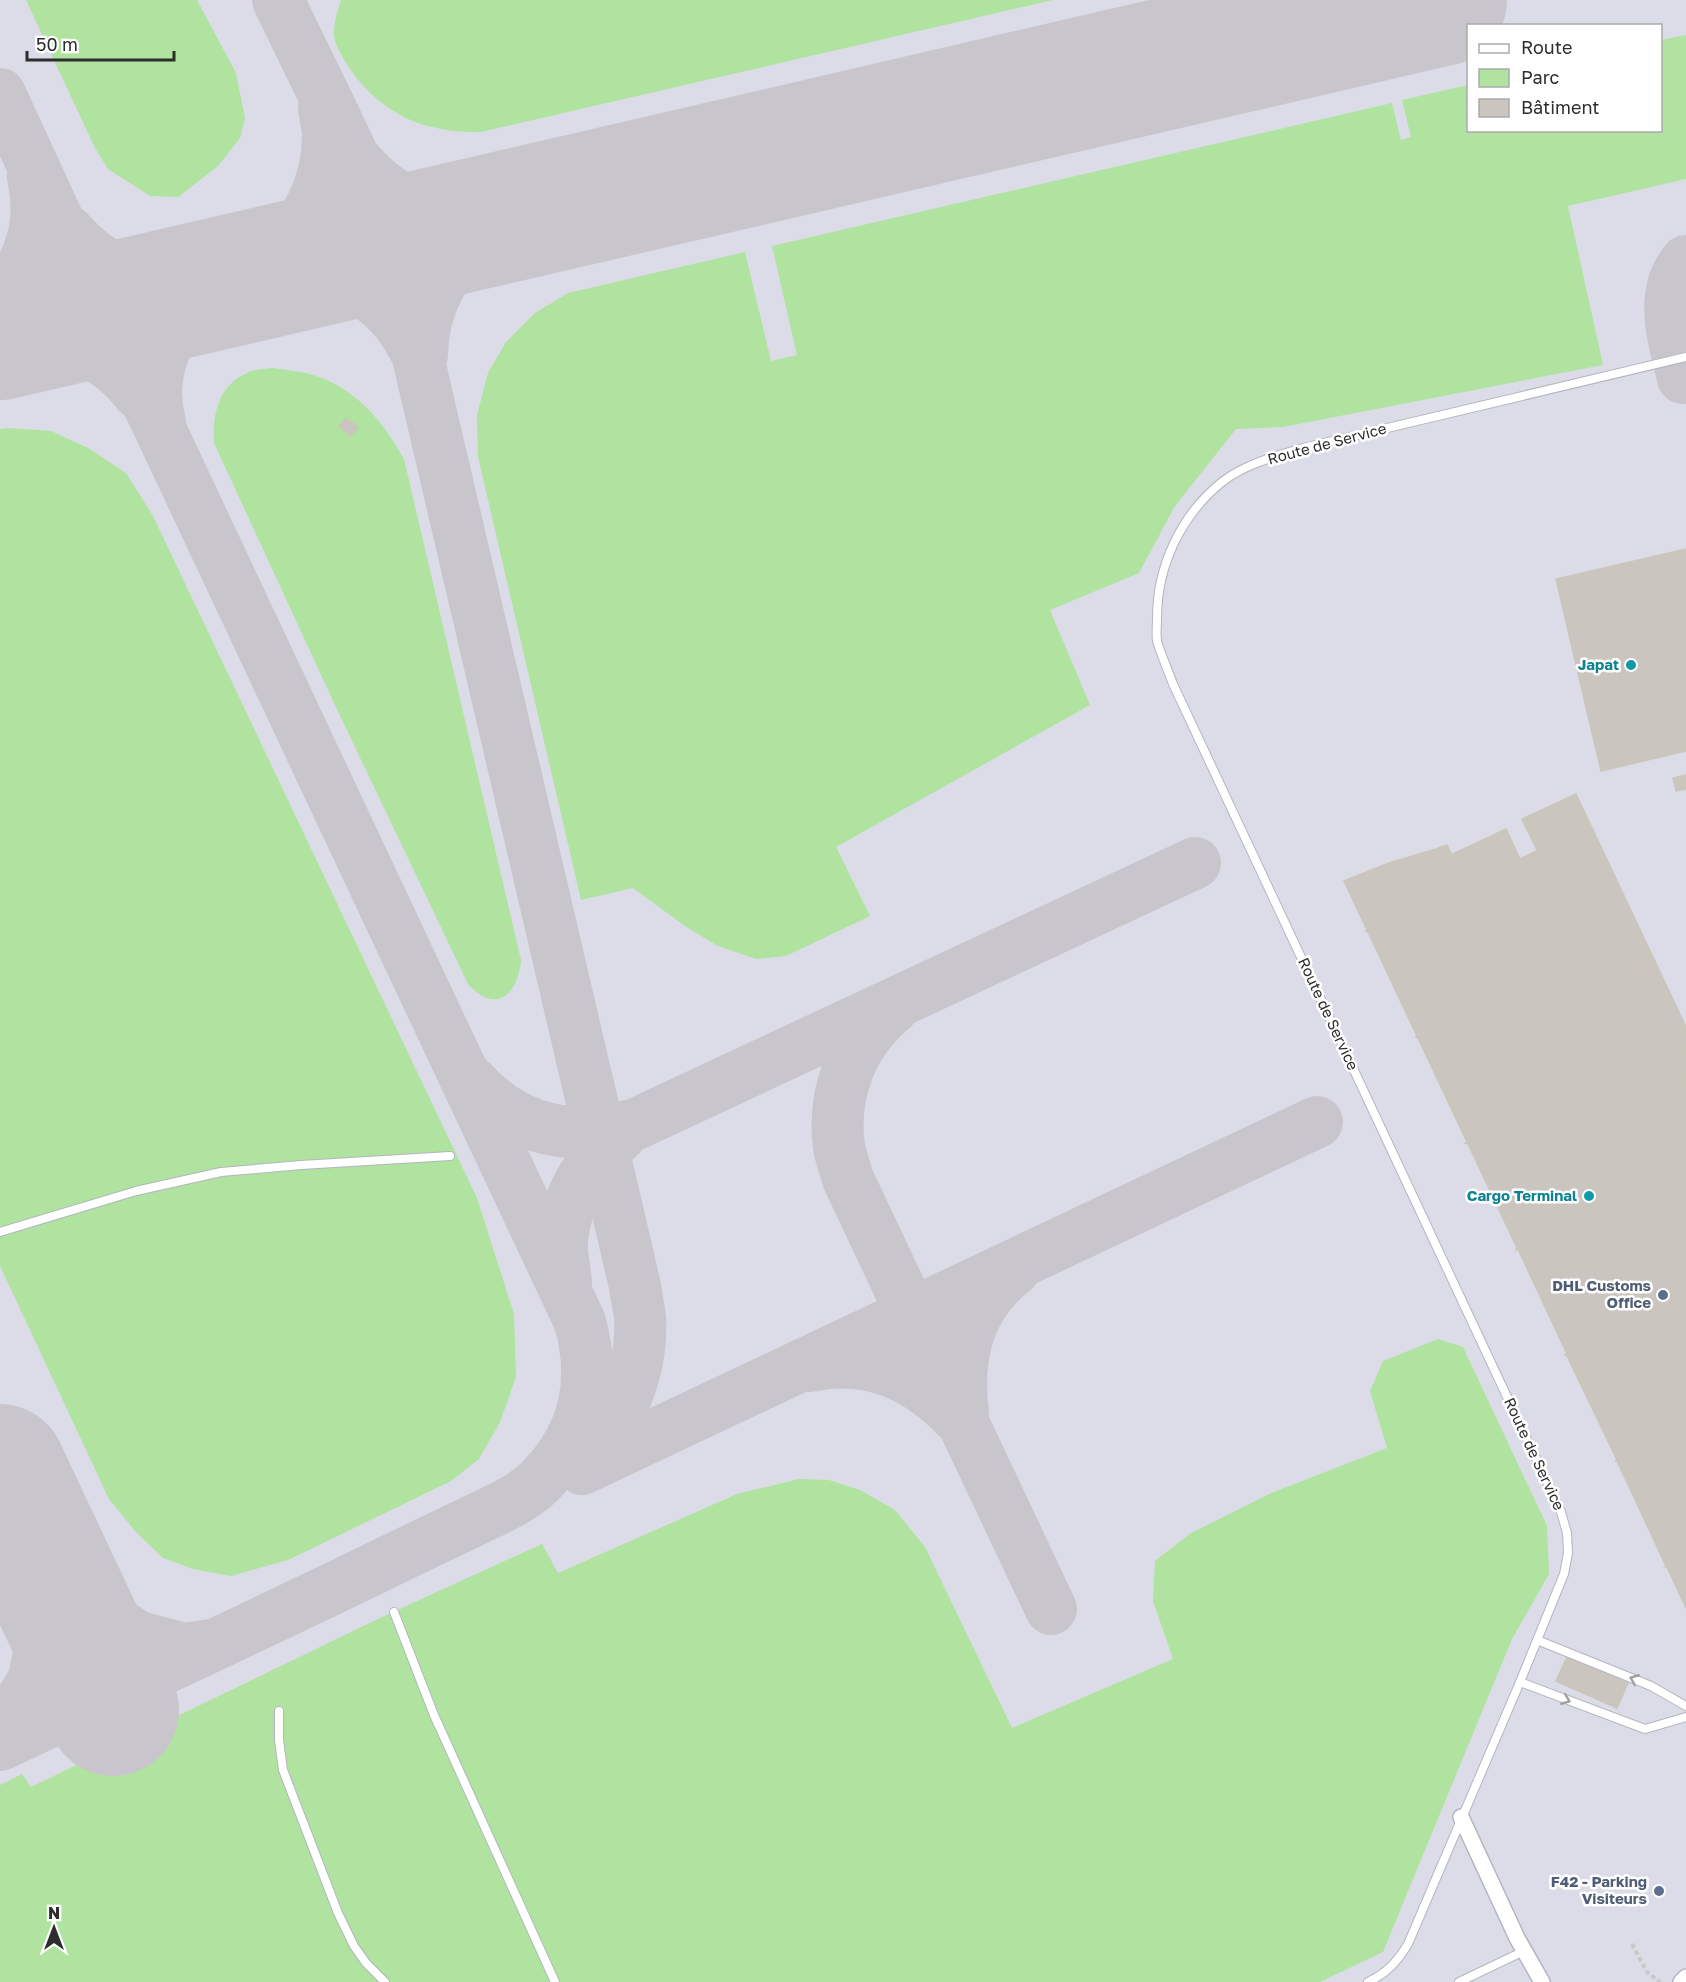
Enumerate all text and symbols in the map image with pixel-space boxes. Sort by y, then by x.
scale bar [27,24,174,62]
legend [1467,24,1662,132]
text: 50 m [36,33,78,55]
text: Route [1521,36,1572,58]
text: Parc [1521,66,1560,88]
text: Bâtiment [1521,96,1600,118]
street label: Route de Service [1265,418,1388,468]
place label: Japat [1578,655,1619,673]
marker: Japat [1624,658,1638,672]
street label: Route de Service [1295,954,1363,1073]
place label: Cargo Terminal [1467,1186,1577,1204]
marker: Cargo Terminal [1582,1189,1596,1203]
place label: DHL Customs Office [1552,1276,1651,1311]
marker: DHL Customs Office [1656,1288,1670,1302]
street label: Route de Service [1501,1394,1569,1513]
one-way arrow [1629,1674,1640,1686]
one-way arrow [1560,1693,1571,1705]
place label: F42 - Parking Visiteurs [1551,1872,1647,1907]
marker: F42 - Parking Visiteurs [1652,1884,1666,1898]
north arrow [24,1898,84,1958]
text: N [48,1903,60,1923]

